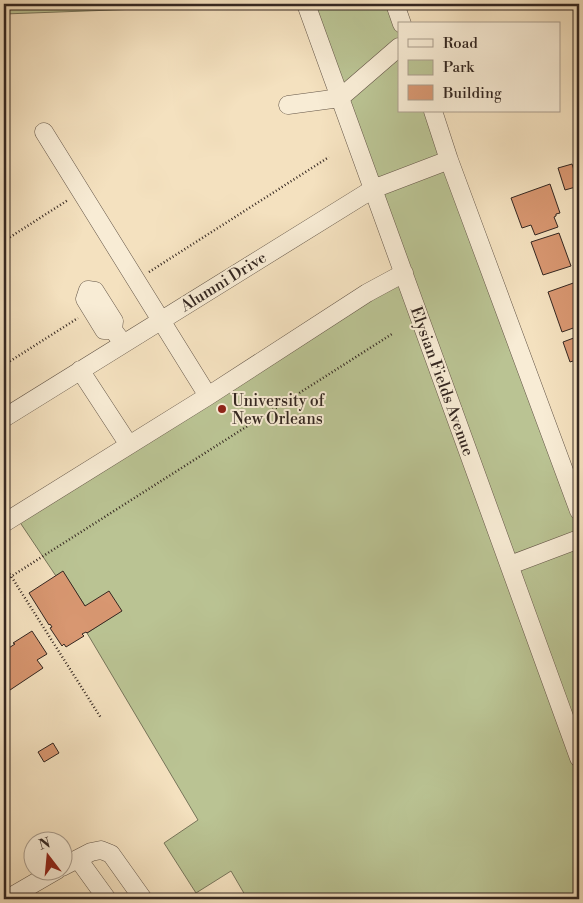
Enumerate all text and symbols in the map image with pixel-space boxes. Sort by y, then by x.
legend [398,22,560,112]
text: Road [443,34,478,53]
text: Park [443,58,475,77]
text: Building [442,84,502,103]
street label: Alumni Drive [176,247,270,317]
street label: Elysian Fields Avenue [406,304,478,459]
place label: University of New Orleans [232,391,325,429]
marker: University of New Orleans [216,403,228,415]
north arrow [22,830,72,880]
text: N [37,834,52,855]

